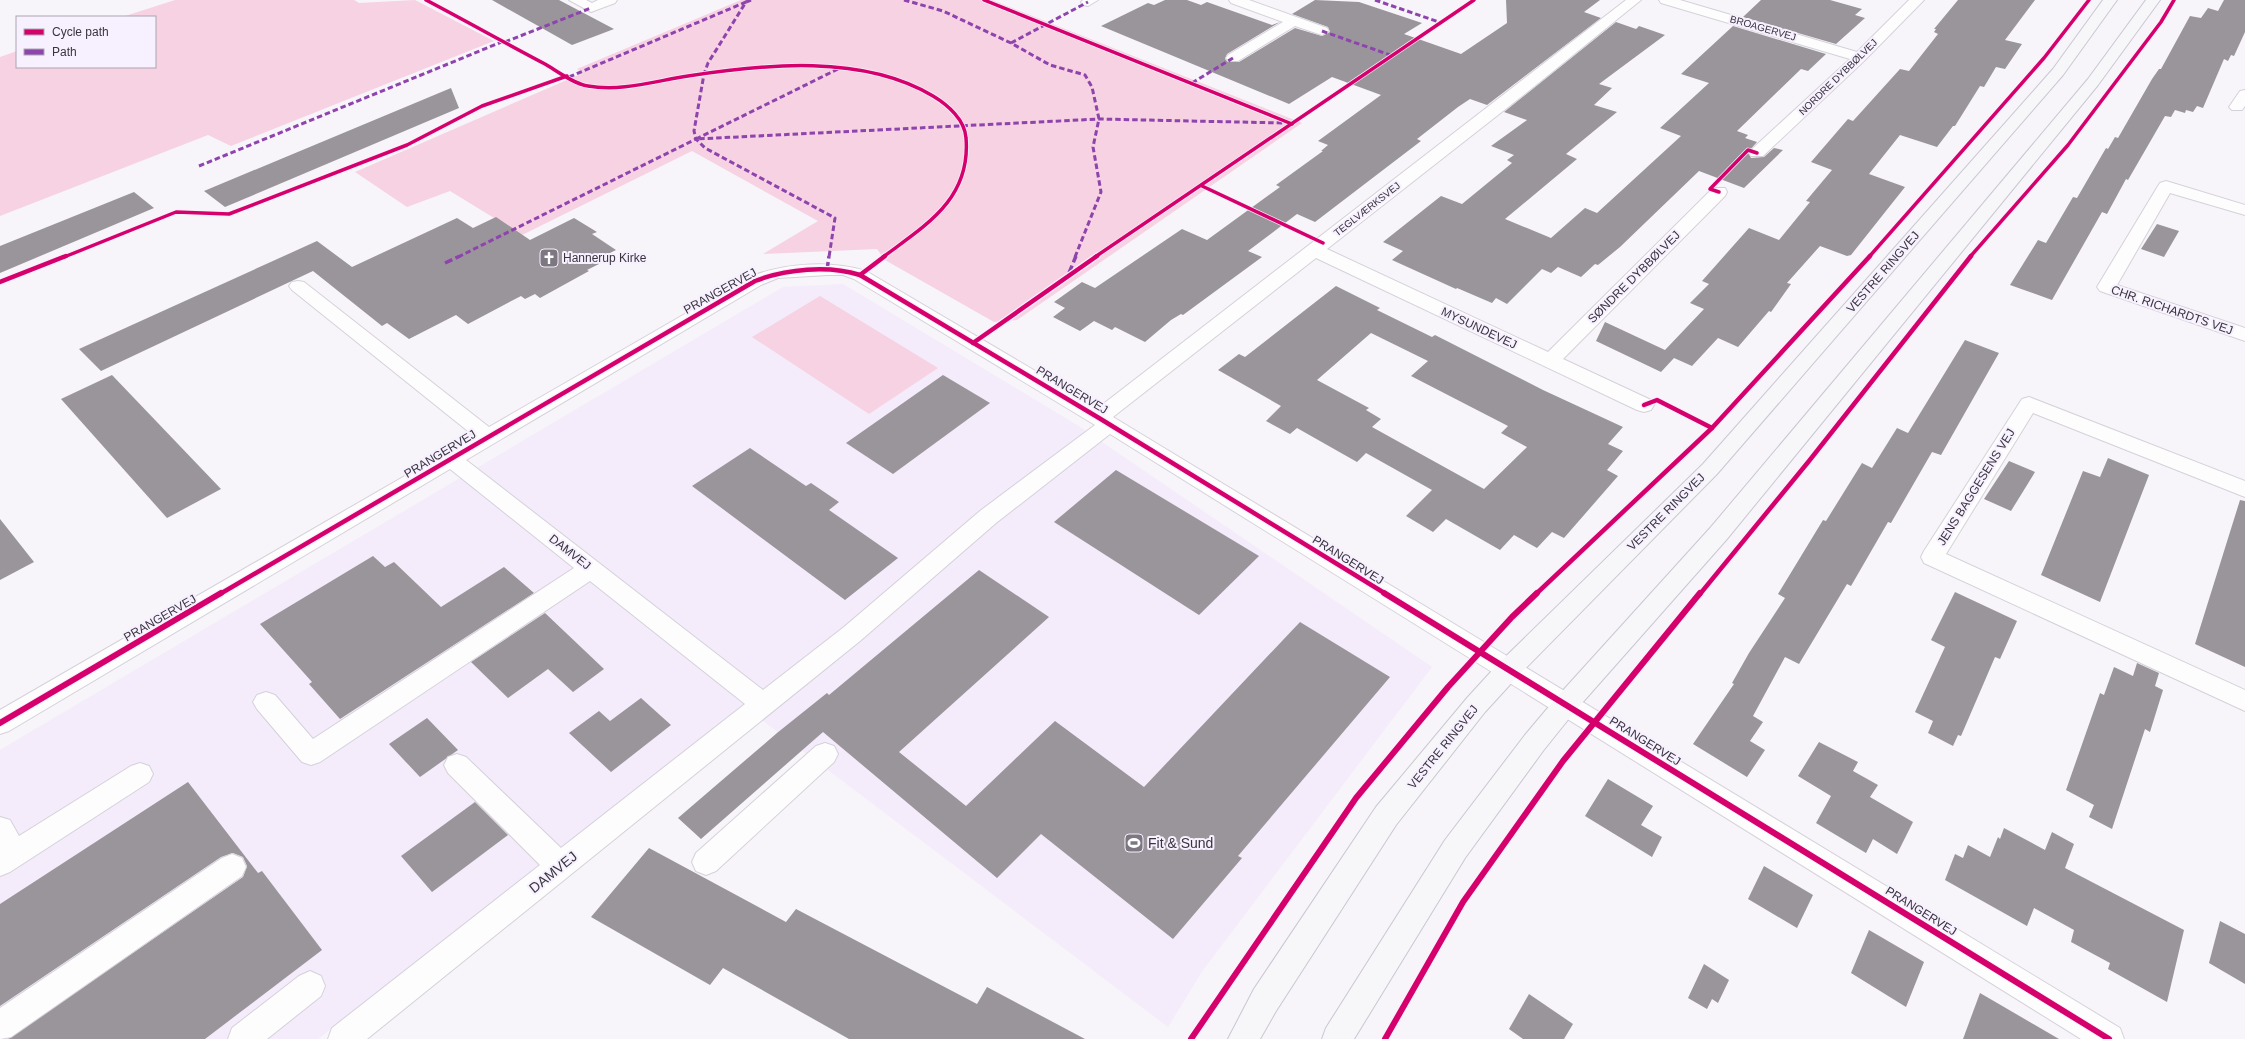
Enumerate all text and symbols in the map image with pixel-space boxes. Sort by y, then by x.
street label: BROAGERVEJ [1729,13,1797,43]
legend [16,16,156,68]
text: Cycle path [52,25,109,39]
street label: NORDRE DYBBØLVEJ [1797,37,1879,117]
text: Path [52,45,77,59]
street label: TEGLVÆRKSVEJ [1332,180,1402,238]
street label: SØNDRE DYBBØLVEJ [1585,228,1683,326]
street label: VESTRE RINGVEJ [1844,228,1922,316]
church icon: Hannerup Kirke [538,247,560,269]
place label: Hannerup Kirke [563,251,647,265]
street label: PRANGERVEJ [681,265,759,317]
street label: CHR. RICHARDTS VEJ [2109,283,2235,337]
street label: MYSUNDEVEJ [1439,304,1519,352]
street label: PRANGERVEJ [1034,363,1110,417]
street label: JENS BAGGESENS VEJ [1934,426,2018,548]
street label: PRANGERVEJ [402,427,478,481]
street label: VESTRE RINGVEJ [1625,471,1707,553]
street label: DAMVEJ [547,531,593,573]
street label: PRANGERVEJ [1310,533,1386,587]
street label: PRANGERVEJ [121,592,199,644]
street label: VESTRE RINGVEJ [1405,702,1481,792]
street label: PRANGERVEJ [1607,714,1683,768]
sports icon: Fit & Sund [1123,832,1145,854]
place label: Fit & Sund [1148,835,1213,851]
street label: DAMVEJ [526,848,580,896]
street label: PRANGERVEJ [1883,884,1959,938]

